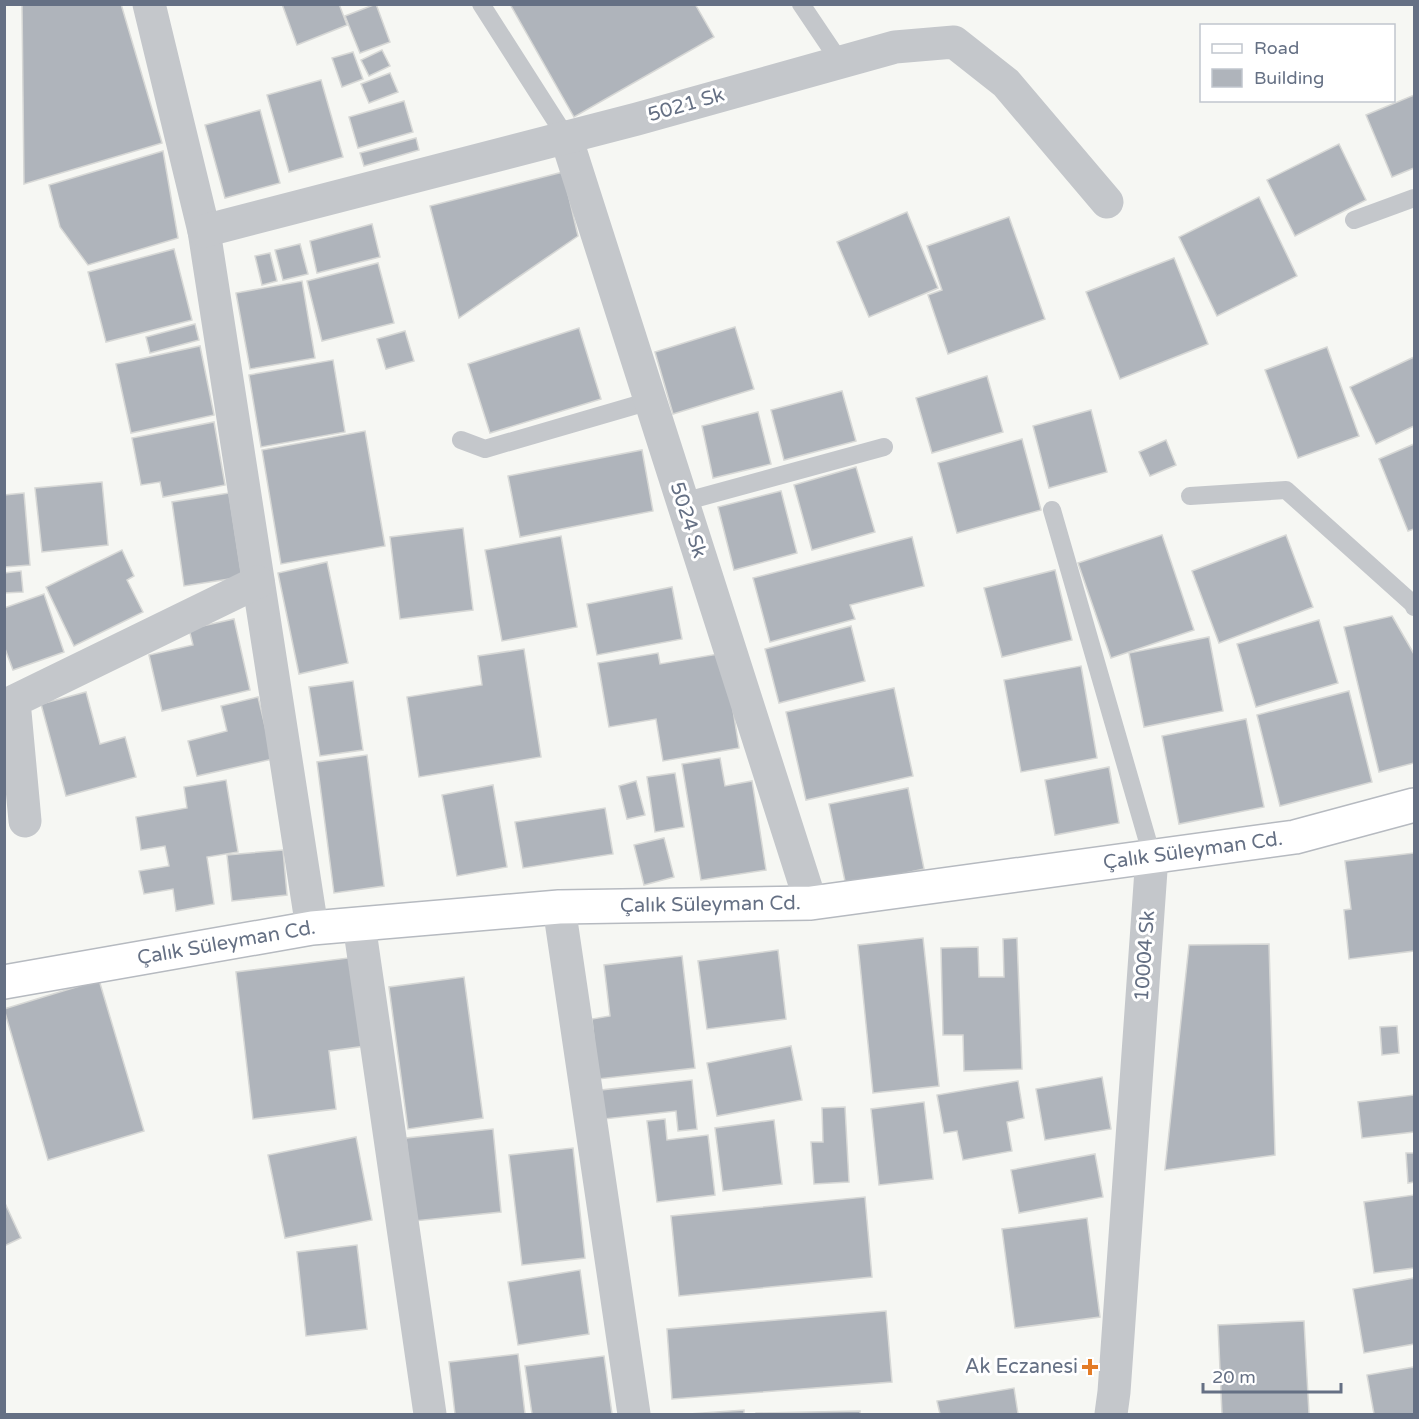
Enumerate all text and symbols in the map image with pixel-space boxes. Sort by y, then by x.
legend [1200,24,1395,102]
text: Road [1254,37,1299,59]
text: Building [1254,67,1324,89]
street label: 5021 Sk [645,83,727,127]
street label: 5024 Sk [664,479,712,561]
street label: Çalık Süleyman Cd. [1102,827,1284,875]
street label: Çalık Süleyman Cd. [620,891,801,918]
street label: 10004 Sk [1130,910,1160,1002]
street label: Çalık Süleyman Cd. [135,916,317,970]
place label: Ak Eczanesi [965,1355,1078,1379]
scale bar [1203,1356,1341,1394]
marker: Ak Eczanesi [1083,1360,1097,1374]
text: 20 m [1212,1366,1256,1388]

